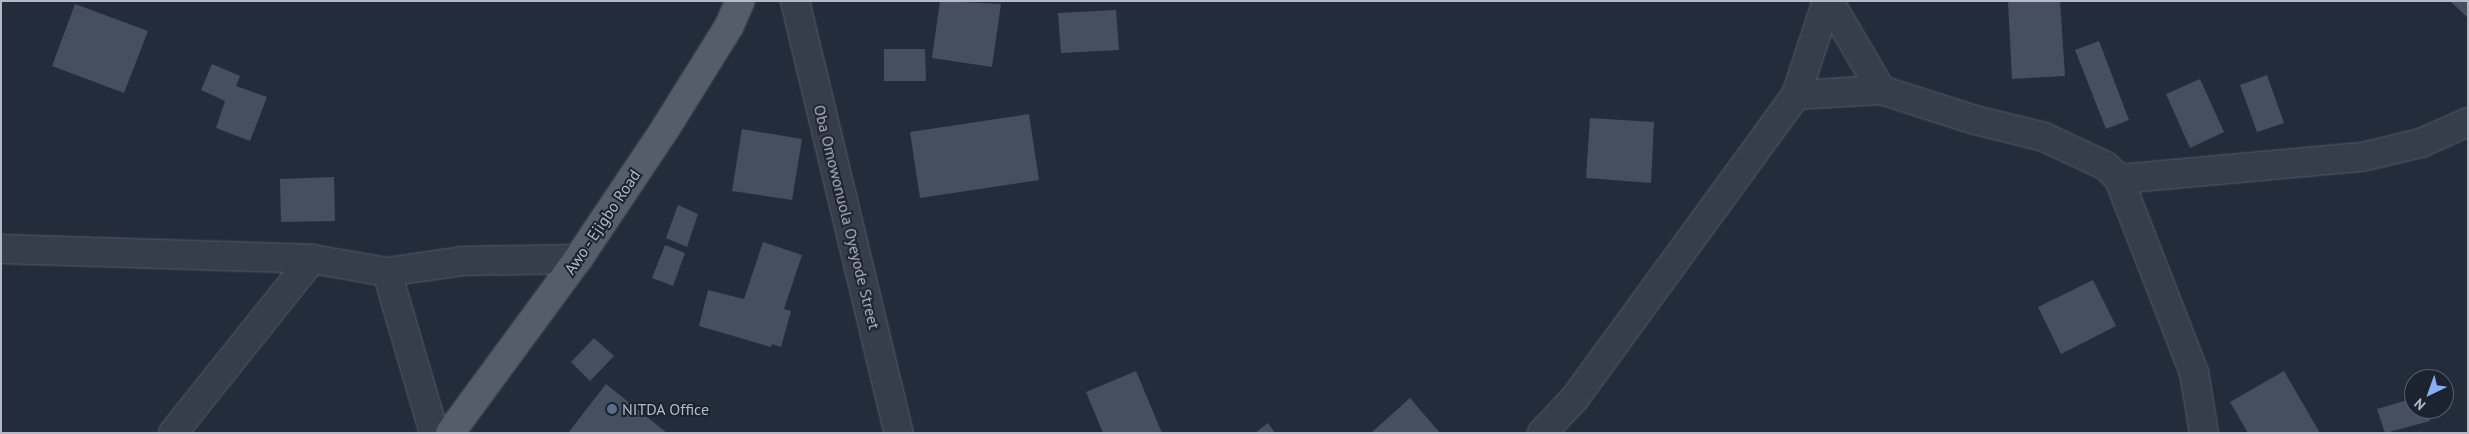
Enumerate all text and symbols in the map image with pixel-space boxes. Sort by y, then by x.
street label: Oba Omowonuola Oyeyode Street [810,103,884,331]
street label: Awo - Ejigbo Road [559,165,645,279]
north arrow [2404,369,2454,419]
text: N [2410,395,2429,414]
place label: NITDA Office [622,399,710,419]
marker: NITDA Office [606,403,618,415]

